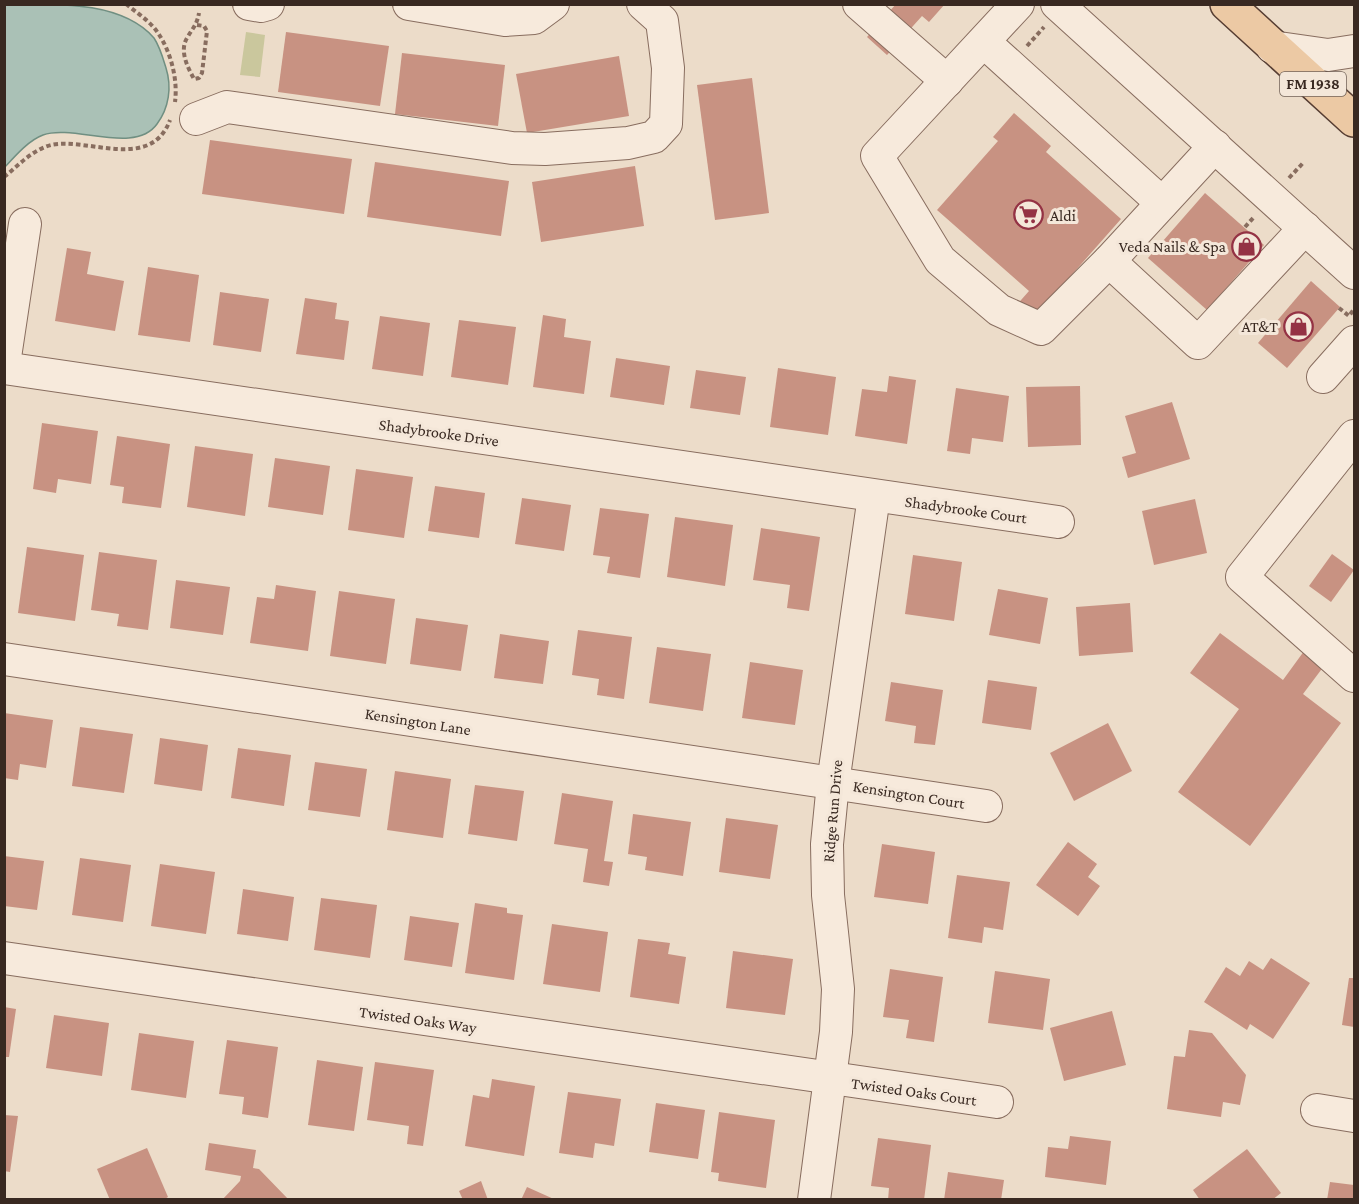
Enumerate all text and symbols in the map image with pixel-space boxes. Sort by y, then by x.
road number: FM 1938 [1280,72,1346,96]
supermarket icon: Aldi [1013,199,1045,231]
place label: Aldi [1050,207,1076,224]
shop icon: Veda Nails & Spa [1231,230,1263,262]
place label: Veda Nails & Spa [1119,238,1227,256]
shop icon: AT&T [1283,310,1315,342]
place label: AT&T [1241,318,1278,335]
street label: Shadybrooke Drive [378,416,500,450]
street label: Shadybrooke Court [904,493,1029,528]
street label: Kensington Lane [364,705,472,739]
street label: Ridge Run Drive [820,759,846,863]
street label: Kensington Court [852,777,967,813]
street label: Twisted Oaks Way [358,1003,478,1037]
street label: Twisted Oaks Court [850,1074,978,1109]

